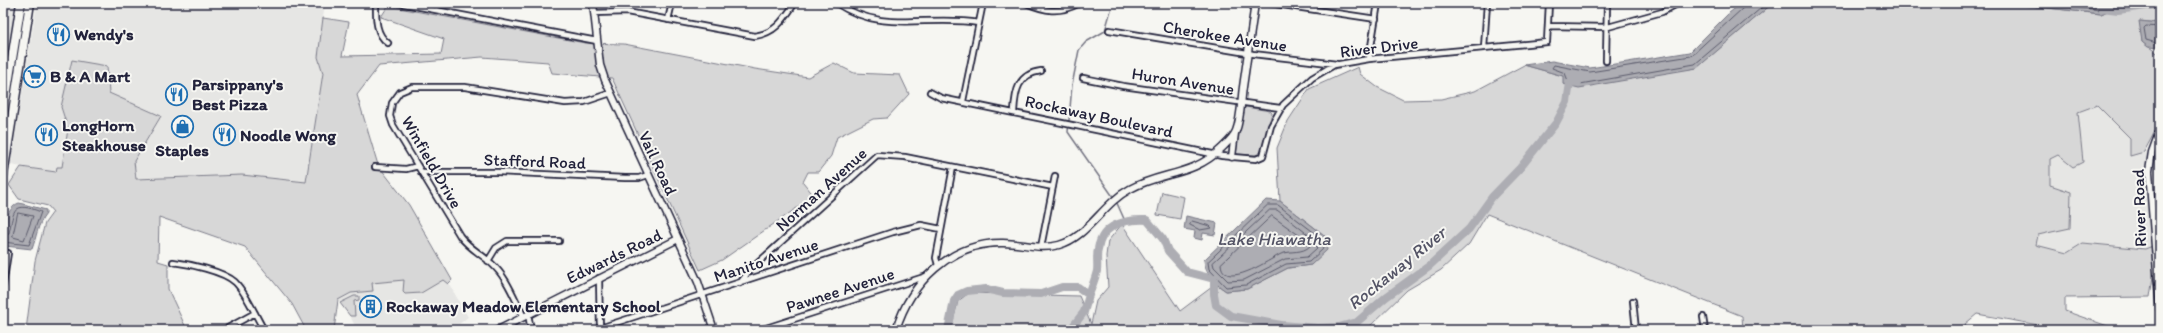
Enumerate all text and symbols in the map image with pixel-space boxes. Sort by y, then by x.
street label: Cherokee Avenue [1162,16,1288,56]
restaurant icon: Wendy's [46,21,72,47]
place label: Wendy's [74,24,134,45]
street label: River Drive [1339,32,1419,62]
supermarket icon: B & A Mart [22,63,48,89]
street label: Huron Avenue [1130,63,1236,99]
place label: B & A Mart [50,66,131,86]
place label: Parsippany's Best Pizza [192,74,284,114]
restaurant icon: Parsippany's Best Pizza [163,81,189,107]
street label: Rockaway Boulevard [1023,91,1175,141]
street label: Winfield Drive [397,112,467,212]
shop icon: Staples [169,113,195,139]
place label: LongHorn Steakhouse [62,115,146,155]
restaurant icon: LongHorn Steakhouse [33,122,59,148]
restaurant icon: Noodle Wong [212,122,238,148]
place label: Noodle Wong [240,125,336,146]
street label: Vail Road [635,128,681,198]
place label: Staples [155,140,209,161]
street label: Norman Avenue [771,143,871,235]
street label: Stafford Road [483,149,587,173]
street label: River Road [2128,168,2150,247]
water label: Rockaway River [1343,221,1452,314]
street label: Edwards Road [563,224,666,288]
water label: Lake Hiawatha [1217,228,1332,250]
street label: Manito Avenue [711,234,821,286]
street label: Pawnee Avenue [783,263,897,317]
building icon: Rockaway Meadow Elementary School [357,293,383,319]
place label: Rockaway Meadow Elementary School [386,296,661,317]

